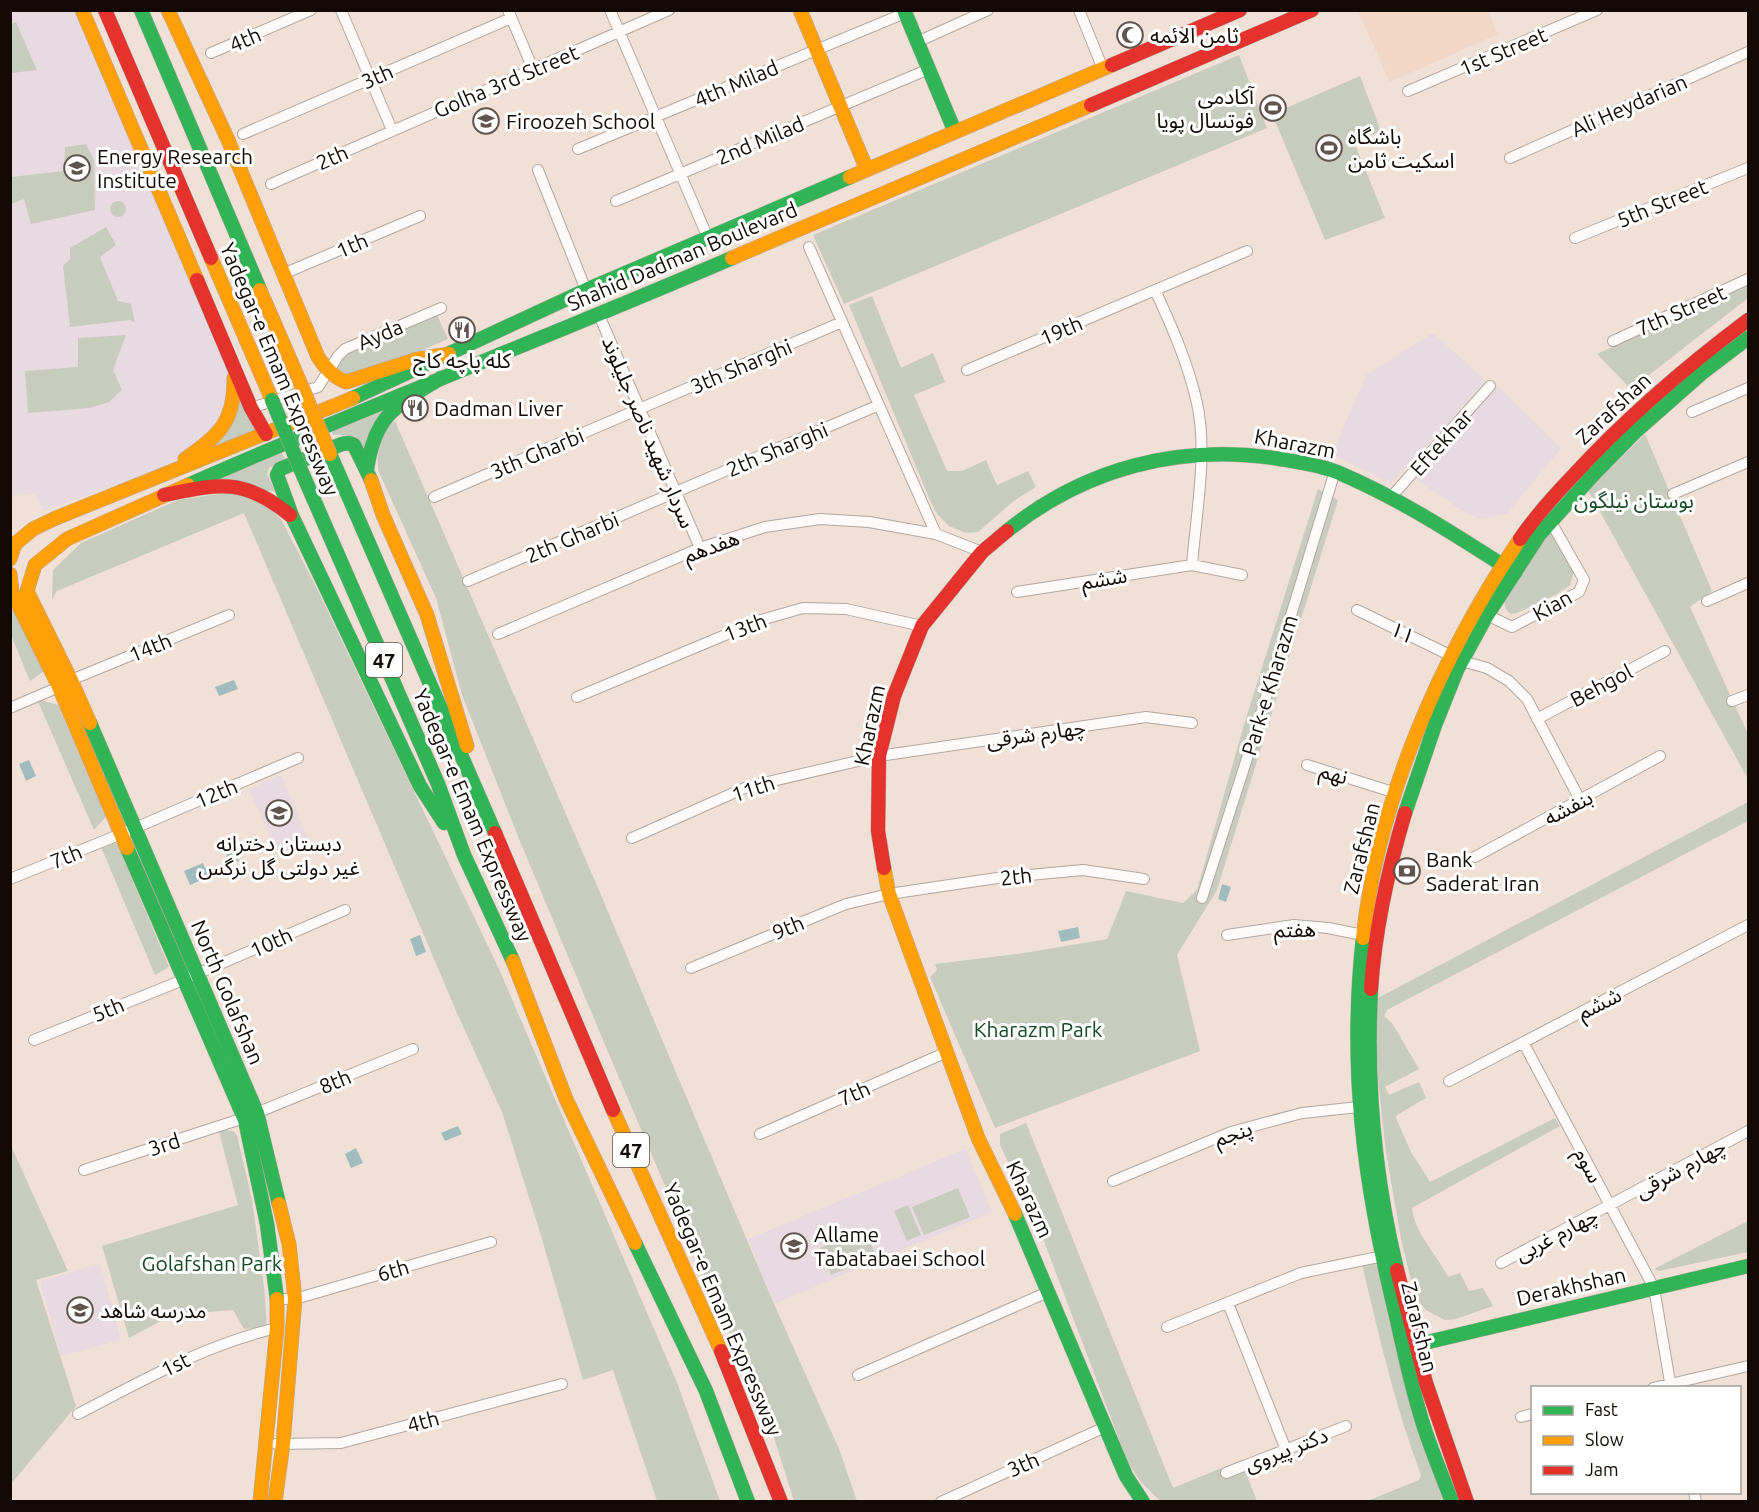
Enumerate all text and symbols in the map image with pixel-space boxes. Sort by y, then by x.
mosque icon: ثامن الائمه [1115,20,1145,50]
street label: 4th [226,22,264,56]
street label: 1st Street [1456,22,1550,80]
place label: ثامن الائمه [1150,23,1239,48]
street label: Golha 3rd Street [430,40,582,122]
street label: 4th Milad [690,55,782,111]
street label: 3th [357,59,397,93]
street label: Ali Heydarian [1567,69,1691,141]
place label: آکادمی فوتسال پویا [1156,84,1255,134]
sports icon: آکادمی فوتسال پویا [1258,93,1288,123]
school or university icon: Firoozeh School [471,106,501,136]
place label: Firoozeh School [506,109,655,133]
street label: 2nd Milad [713,111,807,169]
place label: باشگاه اسکیت ثامن [1348,124,1454,173]
sports icon: باشگاه اسکیت ثامن [1314,133,1344,163]
street label: 2th [312,140,352,174]
place label: Energy Research Institute [97,144,253,192]
school or university icon: Energy Research Institute [62,153,92,183]
street label: 5th Street [1613,174,1711,232]
street label: Shahid Dadman Boulevard [563,197,801,315]
street label: 1th [333,228,371,262]
street label: Yadegar-e Emam Expressway [216,239,344,499]
street label: 7th Street [1632,280,1730,340]
street label: 19th [1036,310,1086,350]
street label: Ayda [354,314,406,354]
restaurant icon: کله پاچه کاج [447,315,477,345]
street label: سردار شهید ناصر جلیلوند [597,332,700,532]
street label: 3th Sharghi [687,334,795,398]
place label: کله پاچه کاج [413,348,511,376]
street label: Zarafshan [1571,367,1655,449]
restaurant icon: Dadman Liver [400,393,430,423]
place label: Dadman Liver [434,396,563,420]
street label: Eftekhar [1405,404,1477,480]
street label: 2th Sharghi [723,417,831,481]
street label: 3th Gharbi [487,423,587,483]
street label: Kharazm [1252,423,1338,463]
park label: بوستان نیلگون [1574,488,1694,513]
street label: 2th Gharbi [522,507,622,567]
street label: هفدهم [680,525,743,571]
street label: ششم [1079,563,1129,597]
street label: Kian [1528,585,1576,625]
street label: 13th [720,608,770,646]
street label: Park-e Kharazm [1236,612,1302,758]
street label: ۱۱ [1387,616,1419,648]
street label: 14th [125,628,175,666]
road number: 47 [366,643,402,677]
street label: Behgol [1566,659,1636,711]
street label: Kharazm [849,682,889,768]
street label: Yadegar-e Emam Expressway [409,685,537,945]
street label: چهارم شرقی [985,714,1088,757]
street label: نهم [1316,757,1351,792]
street label: 11th [728,770,778,806]
street label: 12th [191,773,241,813]
street label: بنفشه [1540,784,1596,830]
school or university icon: دبستان دخترانه غیر دولتی گل نرگس [264,798,294,828]
street label: Zarafshan [1338,800,1384,896]
place label: دبستان دخترانه غیر دولتی گل نرگس [198,831,360,880]
street label: 7th [47,839,85,873]
place label: Bank Saderat Iran [1426,847,1540,895]
bank icon: Bank Saderat Iran [1392,856,1422,886]
street label: 2th [999,862,1033,890]
street label: 9th [769,910,807,944]
street label: North Golafshan [187,916,269,1068]
street label: هفتم [1274,917,1316,945]
street label: 10th [246,922,296,962]
street label: ششم [1573,982,1627,1028]
street label: 5th [89,992,127,1026]
park label: Kharazm Park [974,1017,1103,1041]
street label: 8th [316,1064,354,1098]
street label: 7th [834,1076,874,1110]
street label: پنجم [1211,1115,1256,1154]
street label: 3rd [145,1128,183,1160]
road number: 47 [613,1133,649,1167]
street label: چهارم شرقی [1630,1133,1732,1207]
street label: سوم [1565,1143,1608,1189]
street label: Kharazm [1002,1157,1058,1241]
street label: Yadegar-e Emam Expressway [659,1179,787,1439]
street label: چهارم غربی [1510,1202,1604,1270]
place label: Allame Tabatabaei School [814,1222,985,1270]
school or university icon: Allame Tabatabaei School [779,1231,809,1261]
park label: Golafshan Park [142,1251,283,1275]
street label: 6th [374,1254,412,1286]
street label: Derakhshan [1514,1262,1628,1310]
street label: Zarafshan [1397,1279,1443,1375]
school or university icon: مدرسه شاهد [65,1295,95,1325]
place label: مدرسه شاهد [100,1298,207,1323]
street label: 1st [157,1347,193,1381]
legend [1531,1386,1741,1494]
text: Fast [1585,1399,1618,1419]
street label: 4th [404,1405,442,1437]
street label: دکتر پیروی [1241,1422,1332,1478]
text: Slow [1585,1429,1624,1449]
street label: 3th [1003,1447,1043,1481]
text: Jam [1585,1459,1619,1479]

